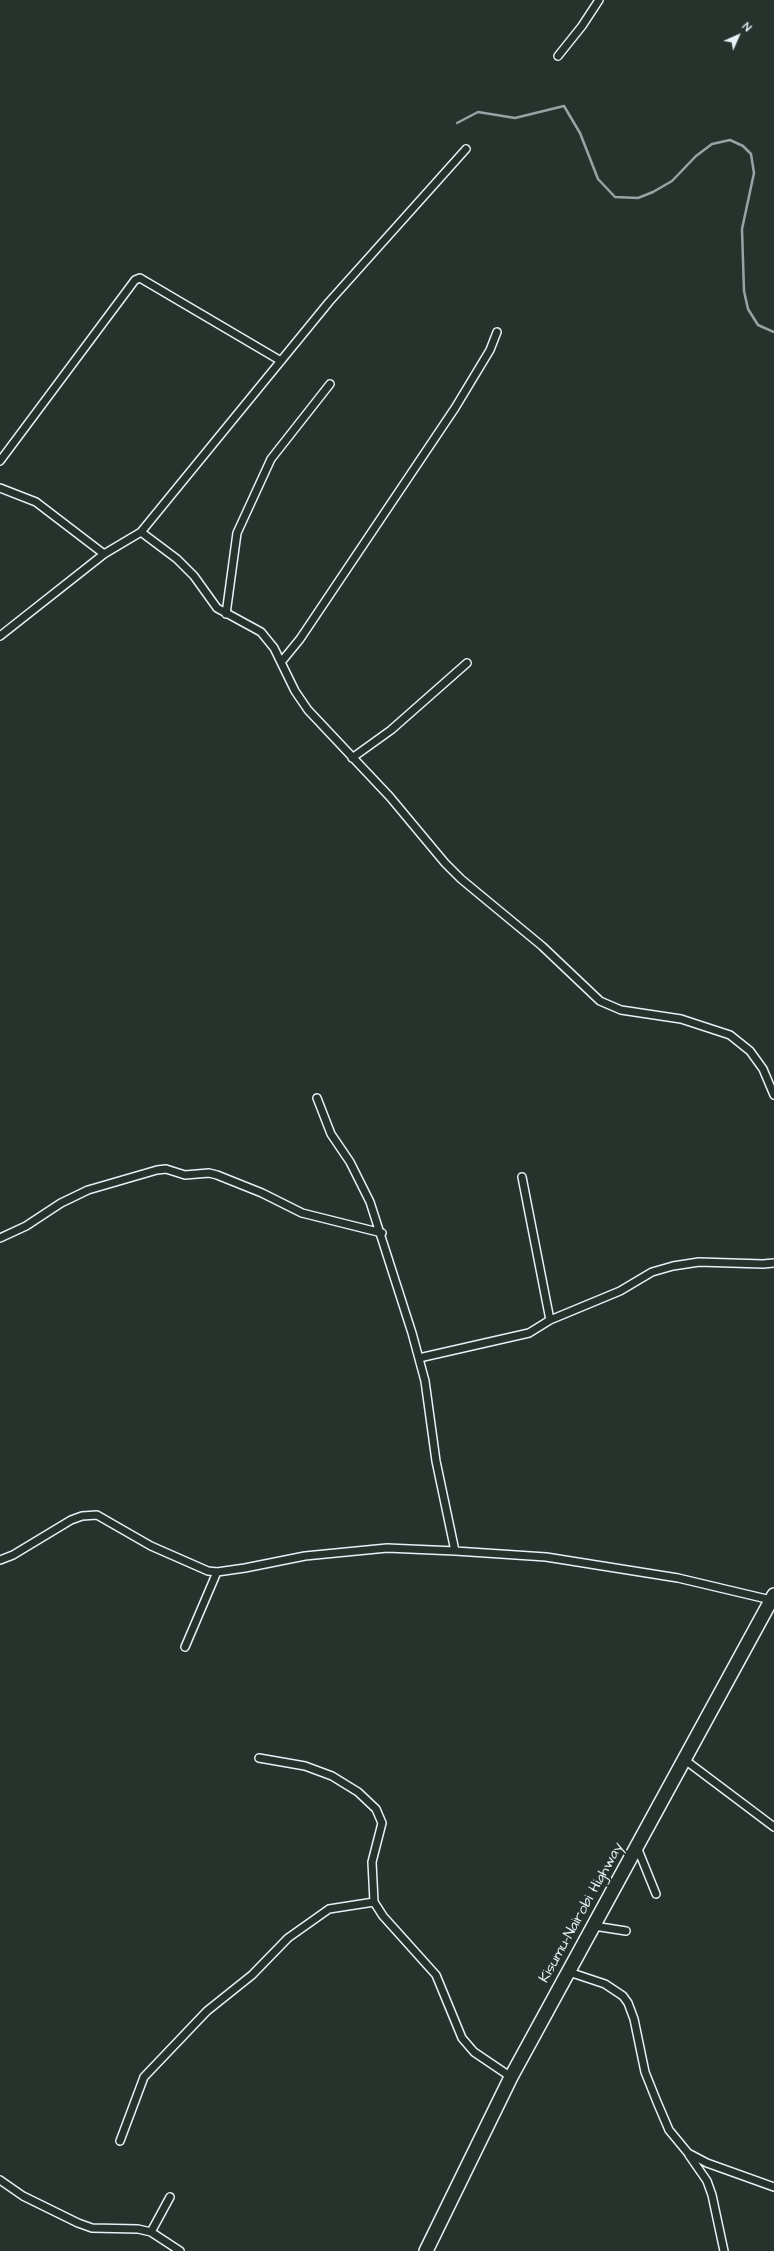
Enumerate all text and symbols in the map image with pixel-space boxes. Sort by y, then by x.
north arrow [718,16,758,56]
text: N [739,19,755,35]
street label: Kisumu-Nairobi Highway [536,1840,628,1986]

